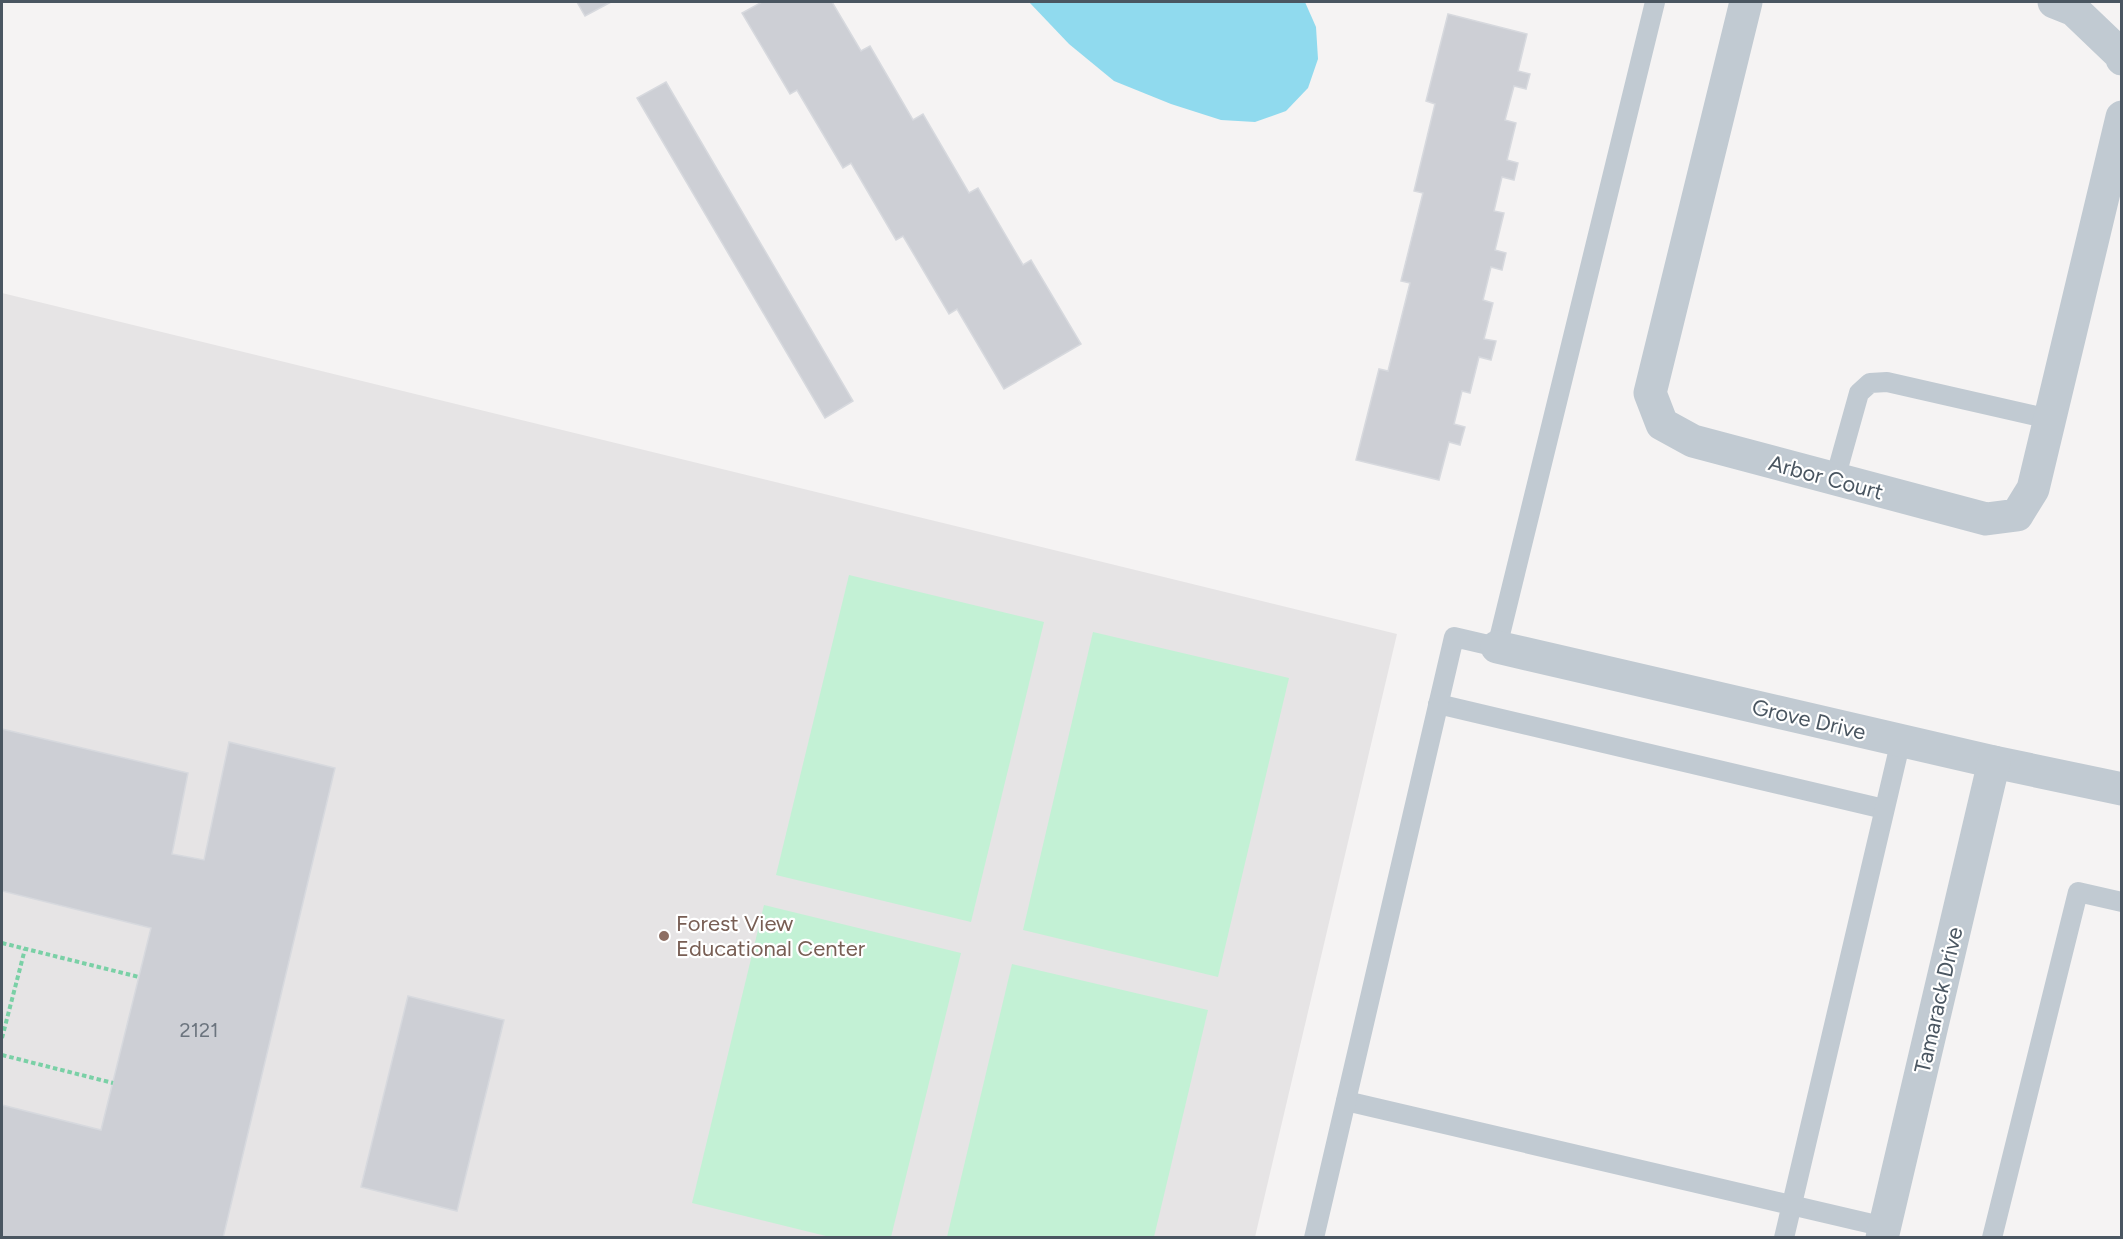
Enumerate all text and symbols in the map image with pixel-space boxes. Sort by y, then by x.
street label: Arbor Court [1766,449,1886,506]
street label: Grove Drive [1749,693,1868,746]
place label: Forest View Educational Center [676,910,866,962]
street label: Tamarack Drive [1909,924,1968,1076]
marker: Forest View Educational Center [657,929,671,943]
house number: 2121 [180,1018,218,1042]

